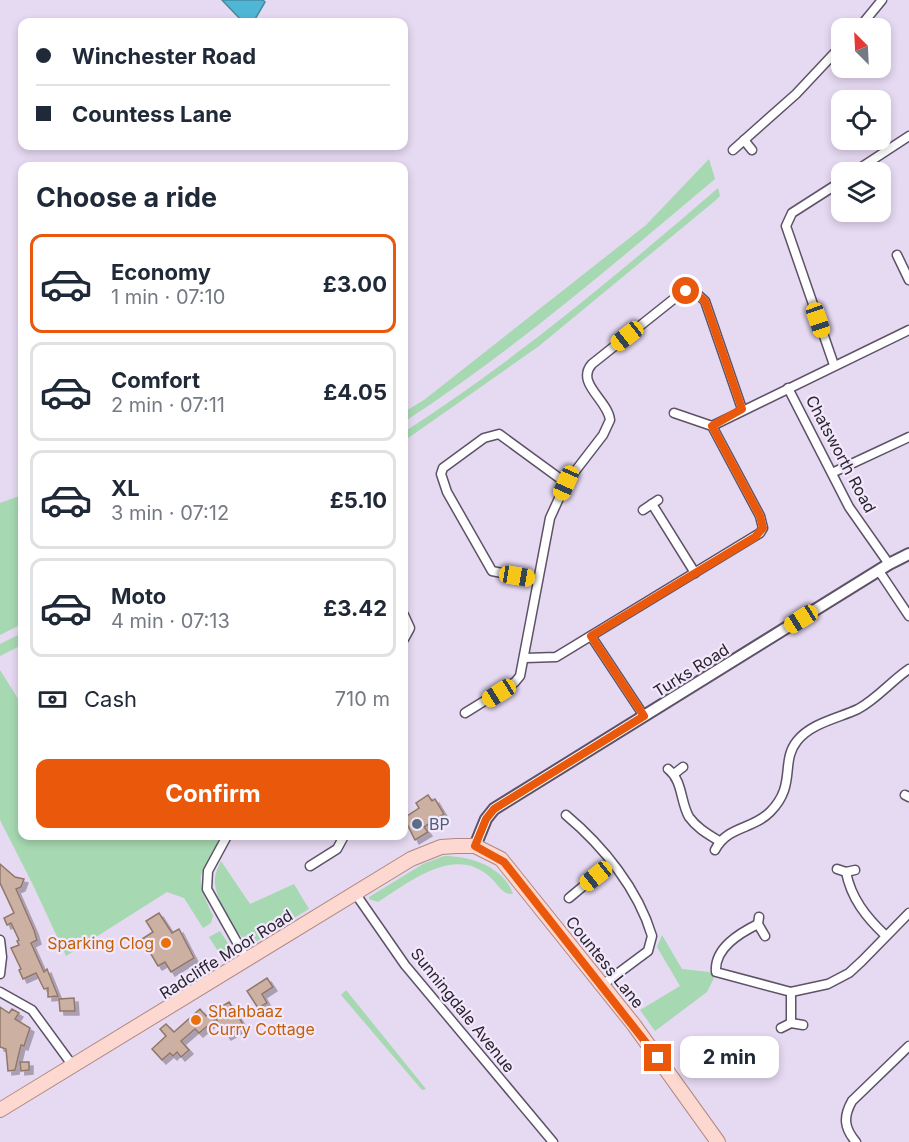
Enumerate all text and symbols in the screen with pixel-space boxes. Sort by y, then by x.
north arrow [831,18,891,78]
map controls [831,18,891,222]
text: Winchester Road [72,43,256,69]
button: locate [831,90,891,150]
text: Countess Lane [72,101,232,127]
button: layers [831,162,891,222]
text: Choose a ride [36,181,217,214]
icon: car [39,257,93,311]
text: Economy [111,259,211,285]
text: £3.00 [323,271,387,297]
route start [672,277,699,304]
text: 1 min · 07:10 [111,285,225,309]
car [804,300,832,340]
car [607,318,647,354]
icon: car [39,365,93,419]
text: Comfort [111,367,200,393]
text: £4.05 [323,379,387,405]
street label: Chatsworth Road [802,392,880,516]
text: 2 min · 07:11 [111,393,225,417]
car [550,463,582,503]
icon: car [39,473,93,527]
text: XL [111,475,140,501]
text: £5.10 [330,487,387,513]
text: 3 min · 07:12 [111,501,229,525]
car [498,564,536,588]
icon: car [39,581,93,635]
text: Moto [111,583,166,609]
text: £3.42 [323,595,387,621]
car [781,602,821,636]
text: 4 min · 07:13 [111,609,230,633]
street label: Turks Road [650,639,732,701]
car [479,676,519,710]
icon: cash [36,683,69,716]
text: Cash [84,686,137,712]
text: 710 m [335,687,390,711]
button: Confirm [36,759,390,828]
place label: BP [429,814,450,834]
marker: BP [410,817,424,831]
car [576,858,616,894]
street label: Radcliffe Moor Road [156,905,296,1003]
street label: Countess Lane [562,912,648,1012]
place label: Sparking Clog [47,933,154,953]
marker: Sparking Clog [159,936,173,950]
street label: Sunningdale Avenue [407,944,519,1076]
place label: Shahbaaz Curry Cottage [208,1001,315,1039]
marker: Shahbaaz Curry Cottage [189,1013,203,1027]
callout: 2 min [679,1037,778,1079]
route end [644,1044,671,1071]
text: 2 min [703,1045,756,1069]

